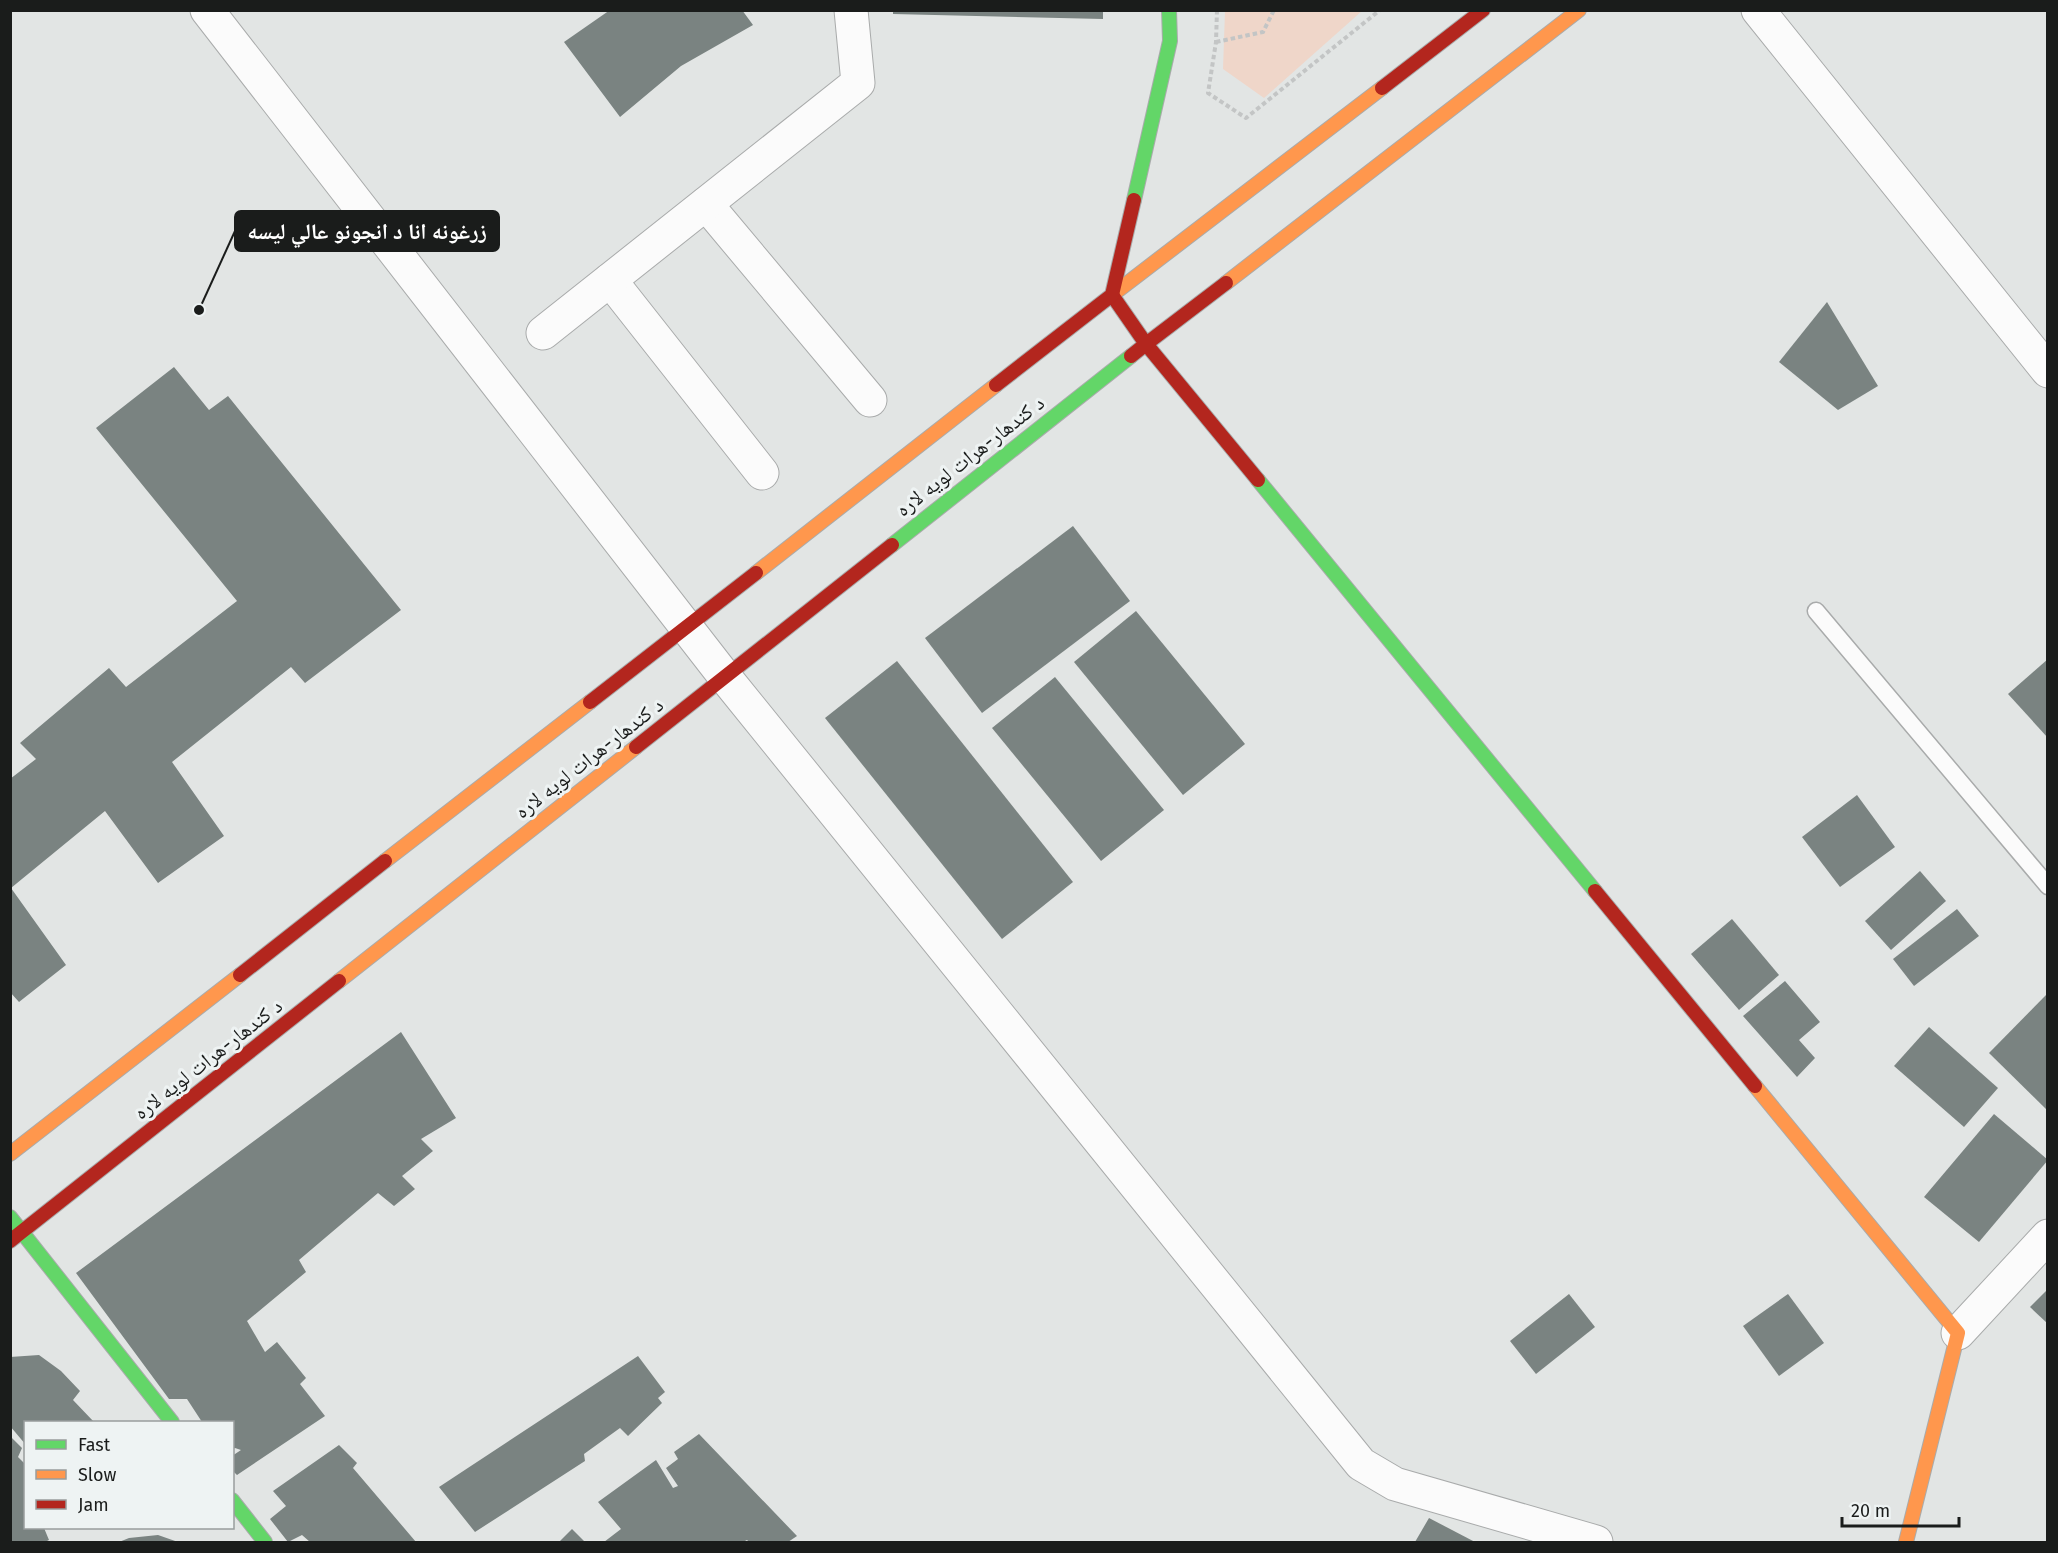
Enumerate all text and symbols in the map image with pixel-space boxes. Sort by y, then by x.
callout: زرغونه انا د انجونو عالي لیسه [235,211,499,251]
text: زرغونه انا د انجونو عالي لیسه [247,218,487,248]
street label: د کندهار-هرات لويه لاره [890,390,1050,522]
street label: د کندهار-هرات لويه لاره [509,692,669,824]
street label: د کندهار-هرات لويه لاره [128,993,288,1125]
legend [24,1421,234,1529]
text: Fast [78,1434,111,1456]
text: Slow [78,1464,117,1486]
scale bar [1842,1490,1959,1528]
text: Jam [78,1494,109,1516]
text: 20 m [1851,1500,1890,1522]

